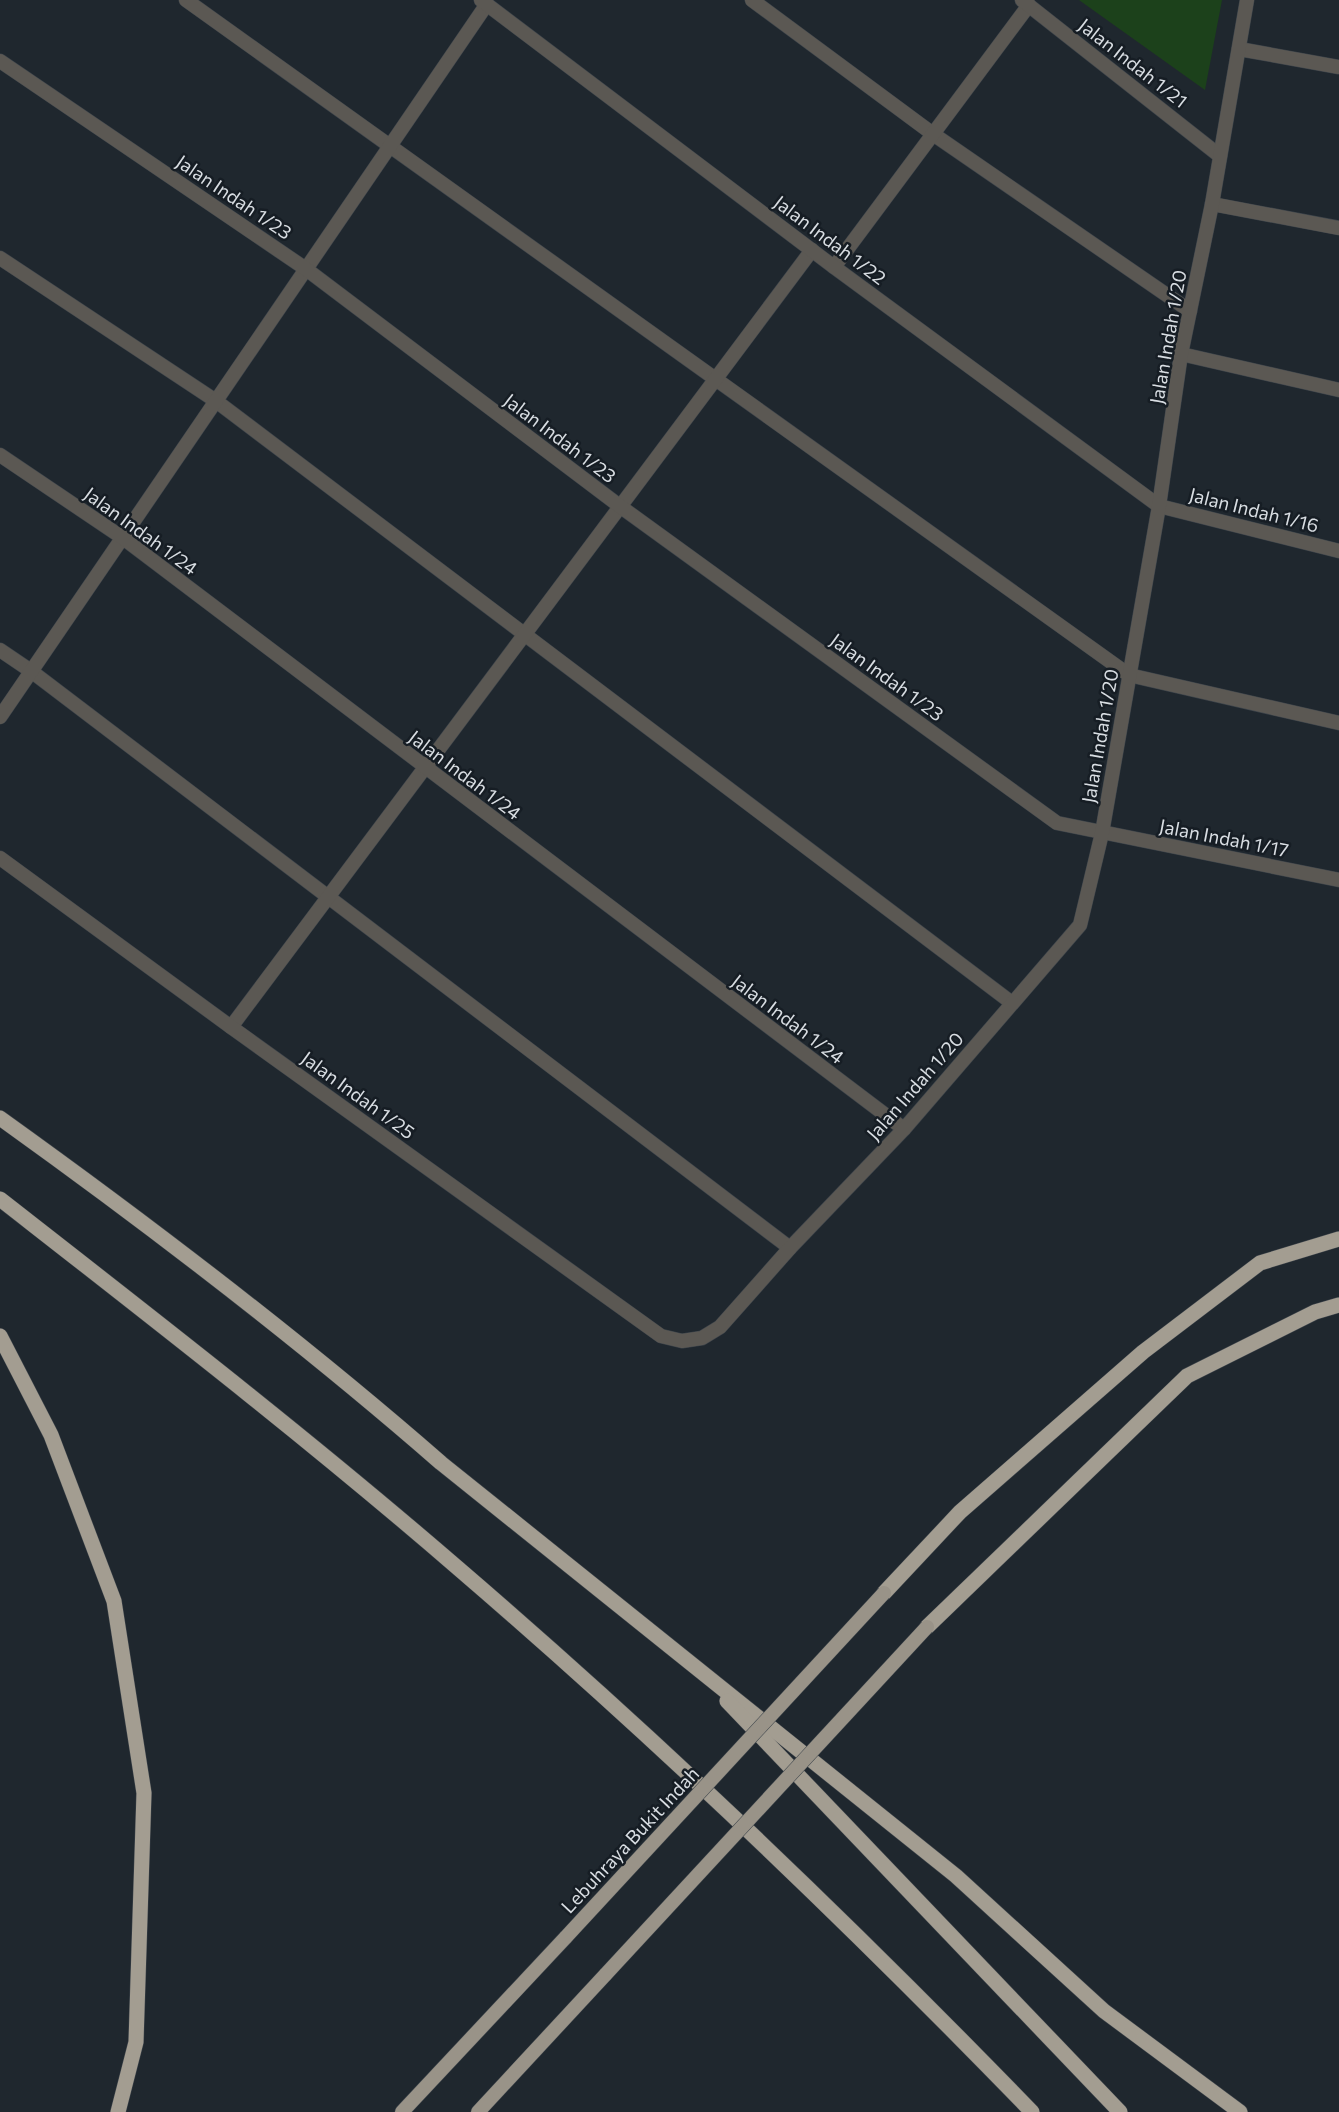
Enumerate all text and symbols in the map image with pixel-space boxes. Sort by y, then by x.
street label: Jalan Indah 1/21 [1074,13,1192,112]
street label: Jalan Indah 1/23 [172,149,296,244]
street label: Jalan Indah 1/22 [770,190,891,289]
street label: Jalan Indah 1/20 [1144,268,1191,406]
street label: Jalan Indah 1/23 [500,388,621,487]
street label: Jalan Indah 1/24 [80,482,202,579]
street label: Jalan Indah 1/16 [1187,482,1321,537]
street label: Jalan Indah 1/23 [826,628,948,725]
street label: Jalan Indah 1/20 [1076,667,1123,805]
street label: Jalan Indah 1/24 [405,725,526,824]
street label: Jalan Indah 1/17 [1158,814,1291,861]
street label: Jalan Indah 1/24 [728,969,849,1068]
street label: Jalan Indah 1/20 [861,1027,968,1144]
street label: Jalan Indah 1/25 [297,1046,419,1143]
street label: Lebuhraya Bukit Indah [556,1762,703,1918]

